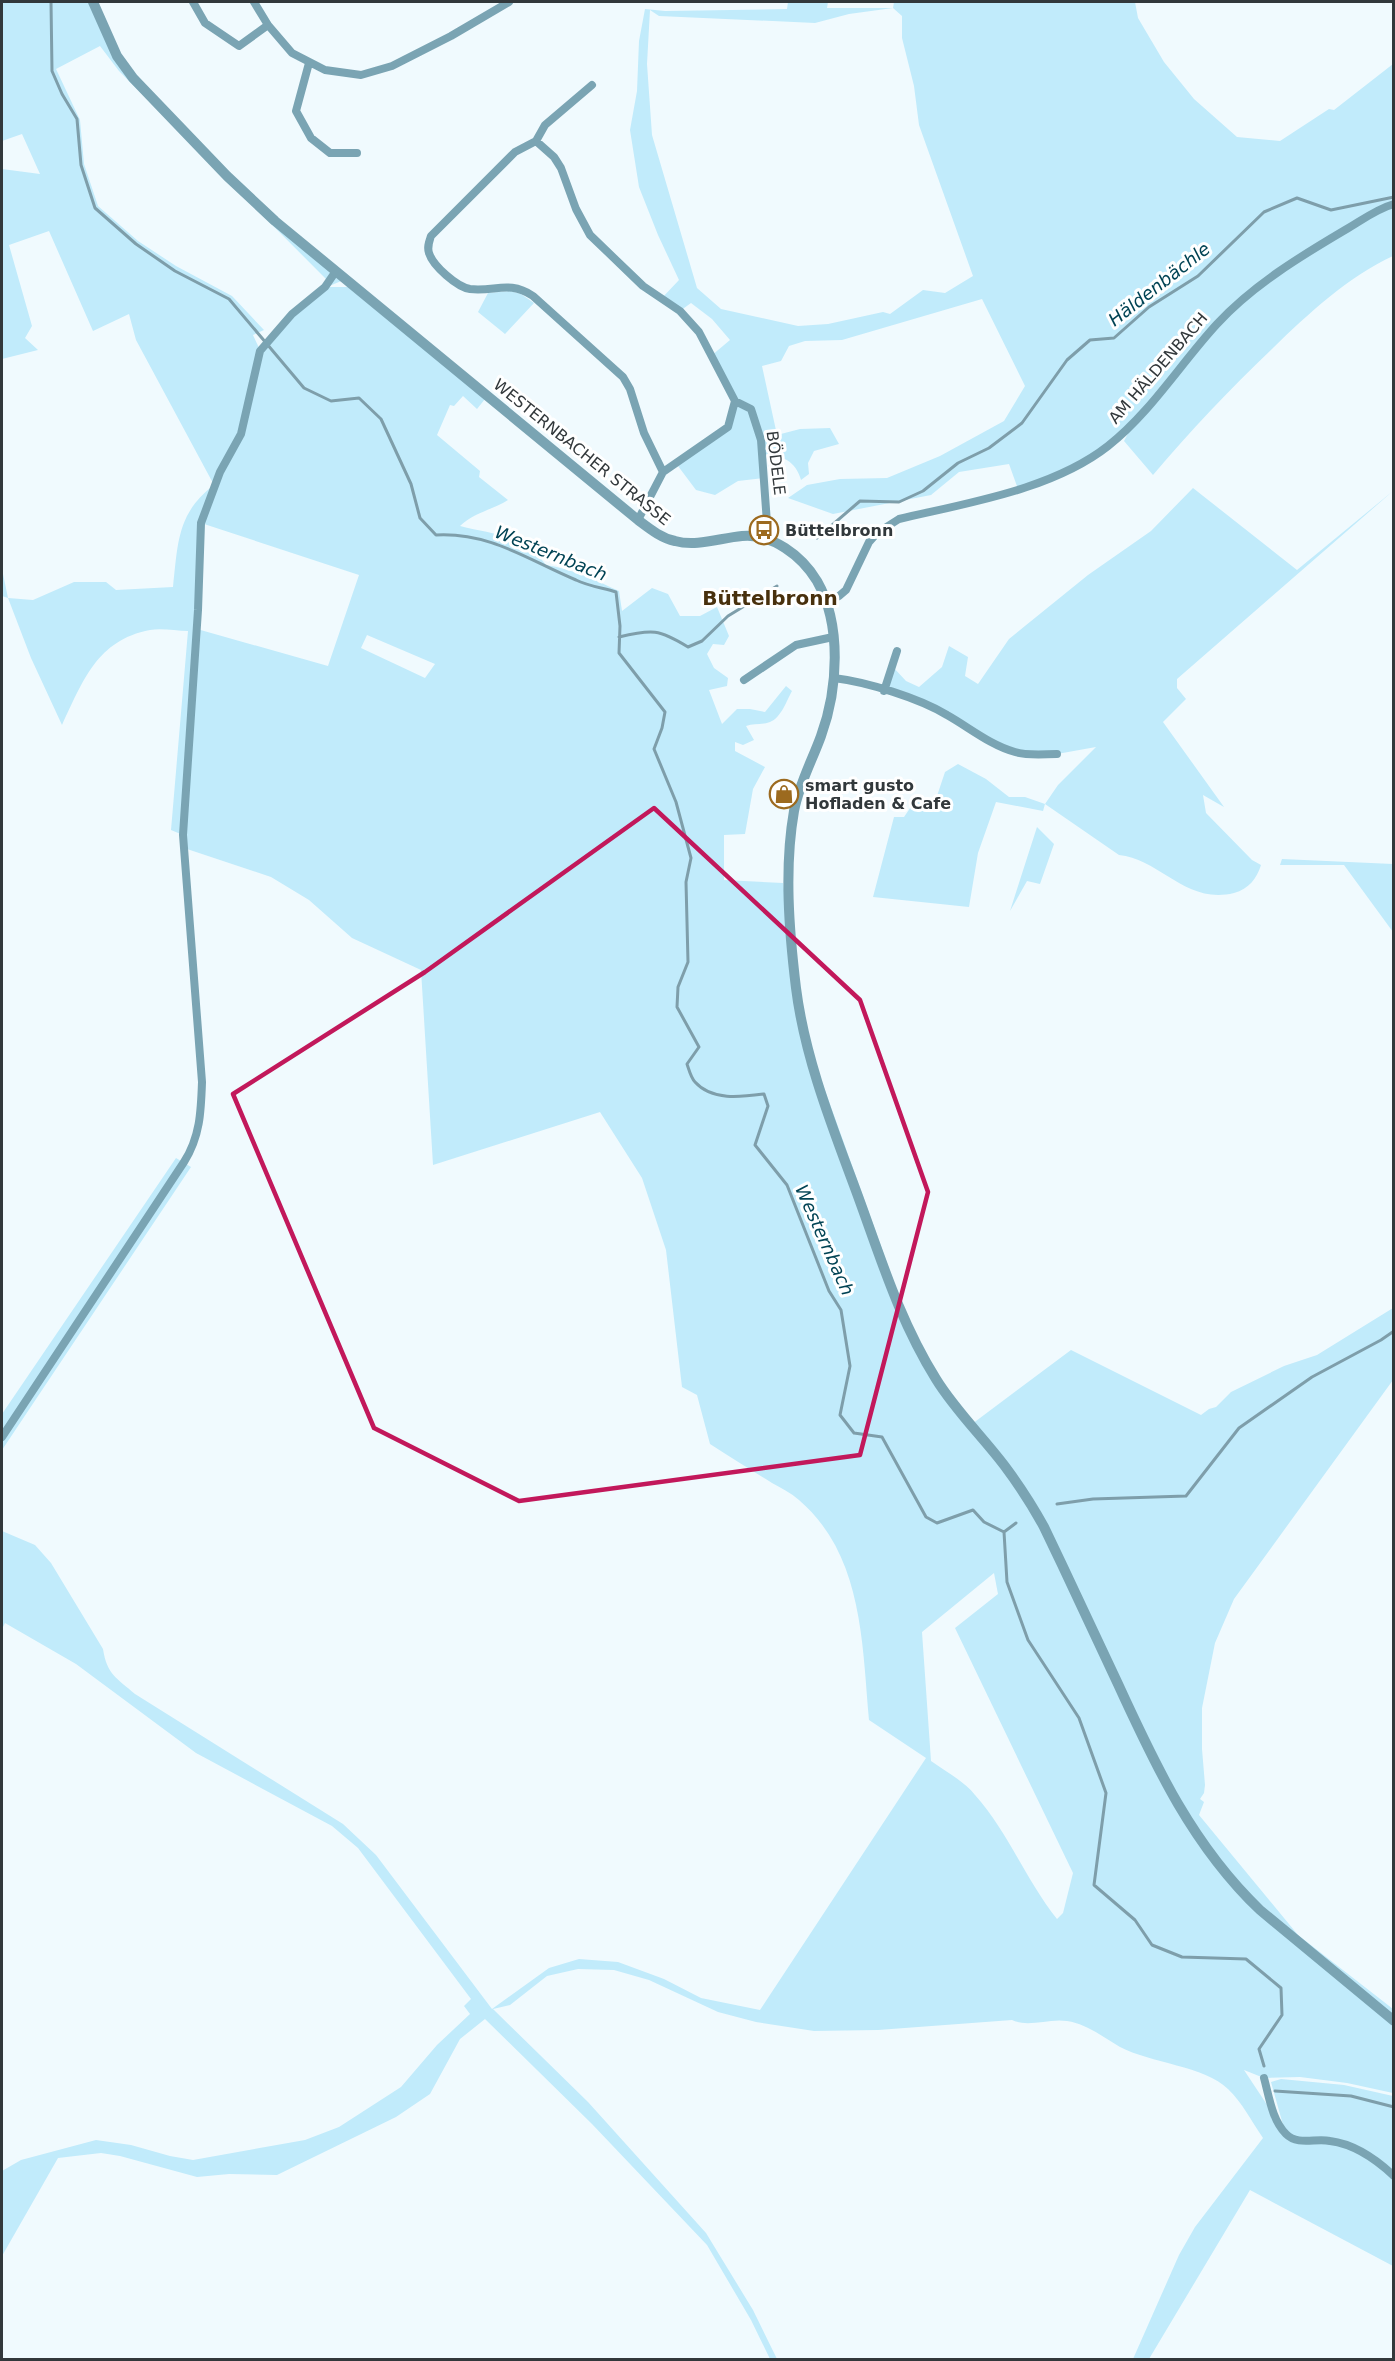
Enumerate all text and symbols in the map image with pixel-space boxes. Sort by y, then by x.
water label: Häldenbächle [1104,238,1214,330]
street label: AM HÄLDENBACH [1105,309,1211,427]
street label: WESTERNBACHER STRASSE [490,375,674,529]
street label: BÖDELE [763,430,789,496]
bus stop icon: Büttelbronn [748,514,780,546]
water label: Westernbach [492,521,610,585]
place label: Büttelbronn [785,521,893,540]
district label: Büttelbronn [702,586,838,610]
place label: smart gusto Hofladen & Cafe [805,776,951,813]
shop icon: smart gusto Hofladen & Cafe [768,778,800,810]
water label: Westernbach [791,1181,859,1299]

